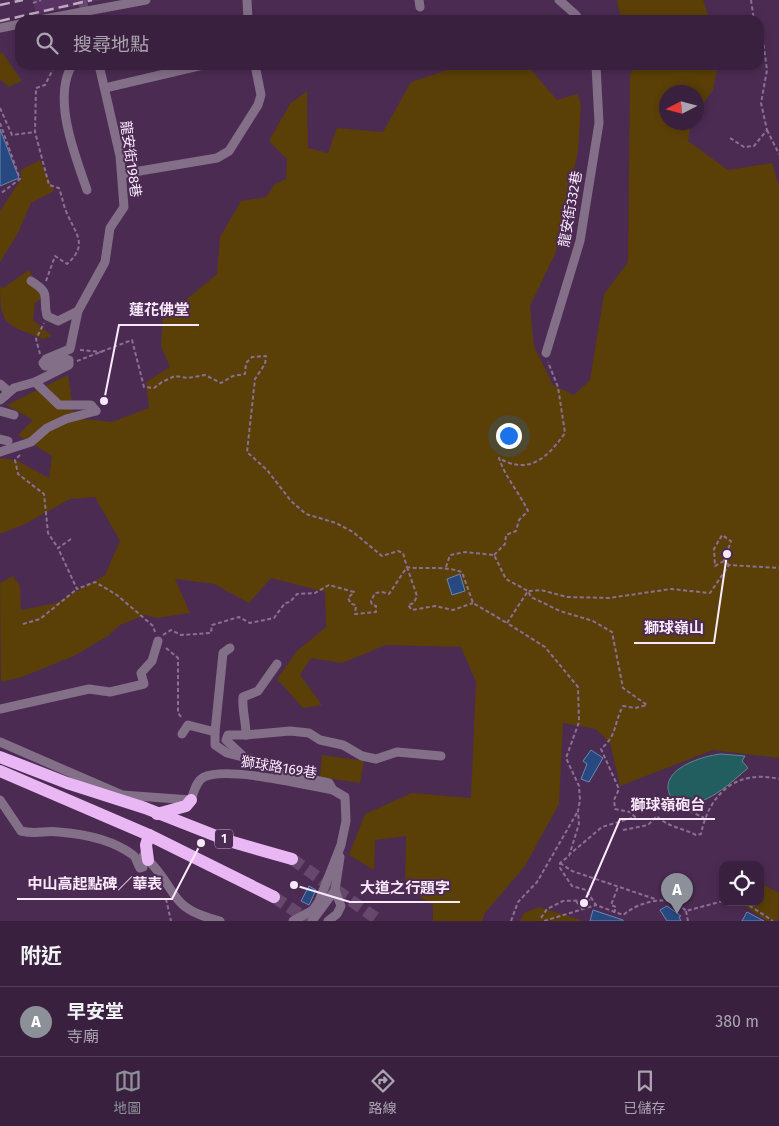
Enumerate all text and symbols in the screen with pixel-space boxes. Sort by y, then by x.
search box [15,15,764,70]
icon: search [33,29,61,57]
text: 搜尋地點 [73,33,149,56]
north arrow [659,85,704,130]
street label: 龍安街198巷 [117,120,144,198]
street label: 龍安街332巷 [555,170,586,248]
callout: 蓮花佛堂 [119,295,199,325]
text: 蓮花佛堂 [129,301,189,319]
your location [496,423,522,449]
callout: 獅球嶺山 [634,613,714,643]
text: 獅球嶺山 [644,619,704,637]
street label: 獅球路169巷 [240,753,318,782]
callout: 獅球嶺砲台 [620,789,715,819]
text: 獅球嶺砲台 [630,796,706,814]
road number: 1 [215,830,233,849]
map controls [719,861,764,906]
button: locate [719,861,764,906]
callout: 中山高起點碑／華表 [17,869,172,899]
callout: 大道之行題字 [350,872,460,902]
pin: A [661,873,693,914]
text: 中山高起點碑／華表 [27,875,163,893]
text: 大道之行題字 [360,879,450,897]
text: 附近 [20,943,62,969]
text: 早安堂 [67,1000,124,1023]
text: A [31,1012,41,1031]
text: 380 m [715,1012,759,1031]
text: 寺廟 [67,1027,99,1046]
tab: 地圖 [114,1067,142,1117]
tab: 路線 [369,1067,397,1117]
tab: 已儲存 [624,1067,666,1117]

